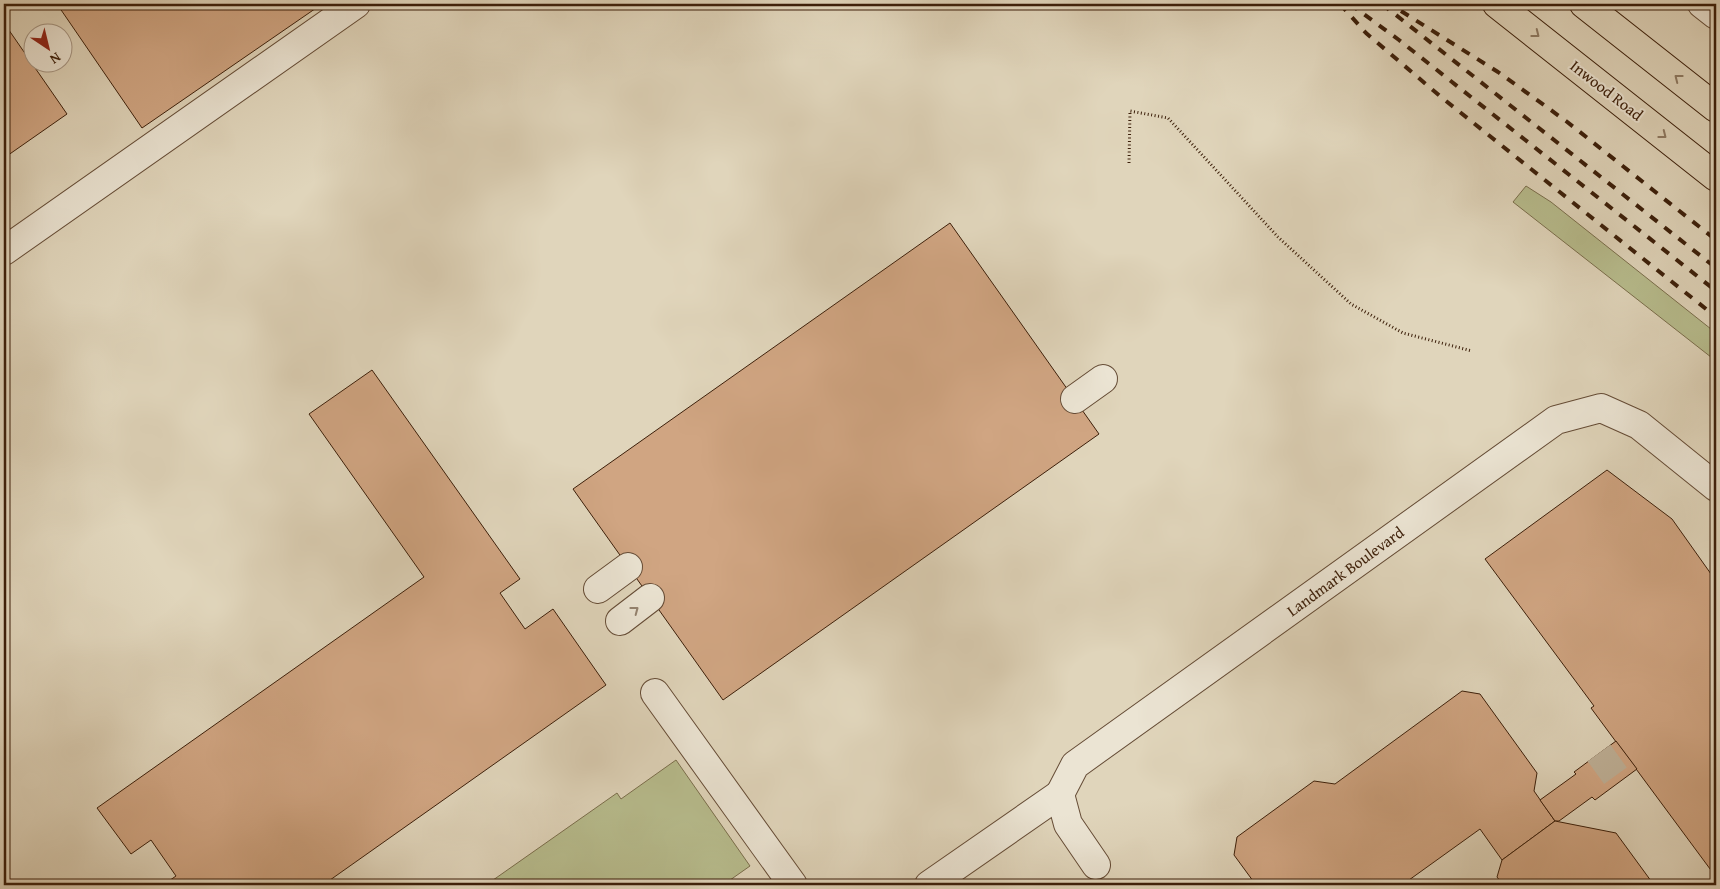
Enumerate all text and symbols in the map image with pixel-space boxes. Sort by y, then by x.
north arrow [22,22,72,72]
one-way arrow [1530,28,1539,37]
text: N [45,48,65,70]
street label: Inwood Road [1565,54,1649,126]
one-way arrow [1675,75,1684,83]
one-way arrow [1657,129,1666,137]
street label: Landmark Boulevard [1281,520,1409,622]
one-way arrow [629,607,638,615]

